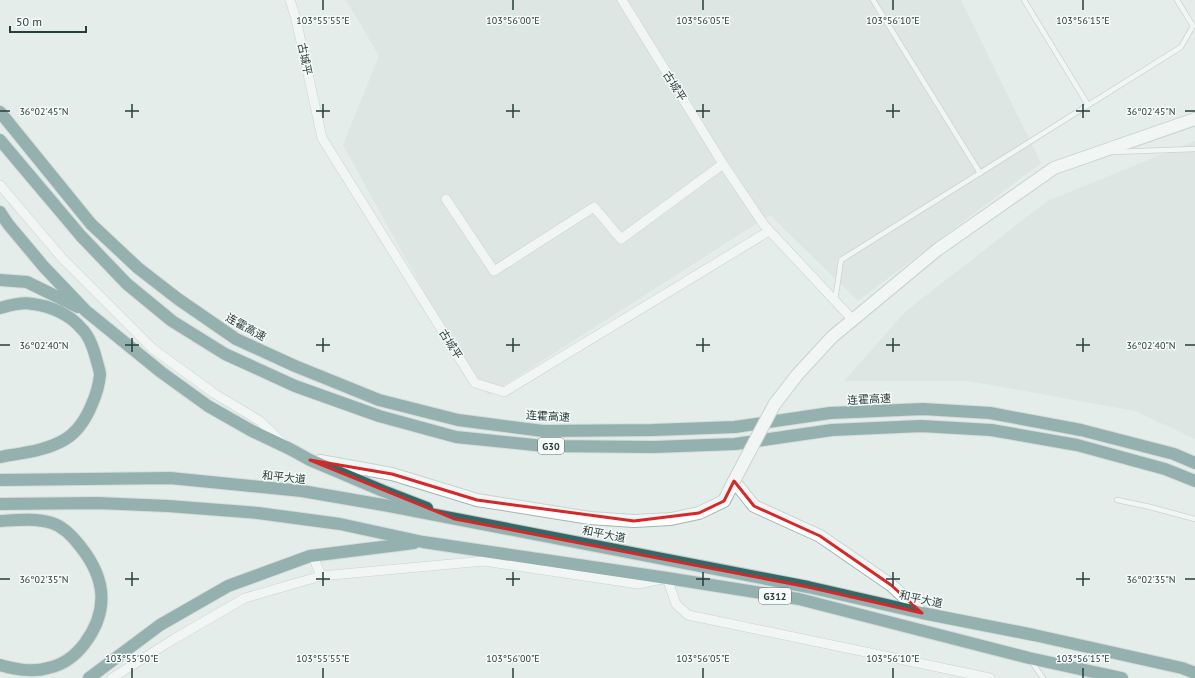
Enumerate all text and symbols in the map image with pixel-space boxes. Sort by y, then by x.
scale bar [10,8,86,34]
text: 50 m [16,14,42,29]
text: 103°55'55"E [296,14,350,27]
text: 103°56'00"E [486,14,540,27]
text: 103°56'05"E [676,14,730,27]
text: 103°56'10"E [866,14,920,27]
text: 103°56'15"E [1056,14,1110,27]
street label: 古城平 [295,41,315,77]
street label: 古城平 [660,68,690,104]
text: 36°02'45"N [19,105,69,118]
text: 36°02'45"N [1126,105,1176,118]
street label: 连霍高速 [223,310,269,344]
street label: 古城平 [436,326,466,362]
text: 36°02'40"N [19,339,69,352]
text: 36°02'40"N [1126,339,1176,352]
street label: 连霍高速 [847,391,891,407]
street label: 连霍高速 [526,408,570,424]
road number: G30 [538,438,564,454]
street label: 和平大道 [261,468,307,486]
street label: 和平大道 [581,523,627,545]
text: 36°02'35"N [19,573,69,586]
text: 36°02'35"N [1126,573,1176,586]
road number: G312 [759,588,791,604]
street label: 和平大道 [898,588,944,610]
text: 103°55'50"E [105,652,159,665]
text: 103°55'55"E [296,652,350,665]
text: 103°56'00"E [486,652,540,665]
text: 103°56'05"E [676,652,730,665]
text: 103°56'10"E [866,652,920,665]
text: 103°56'15"E [1056,652,1110,665]

